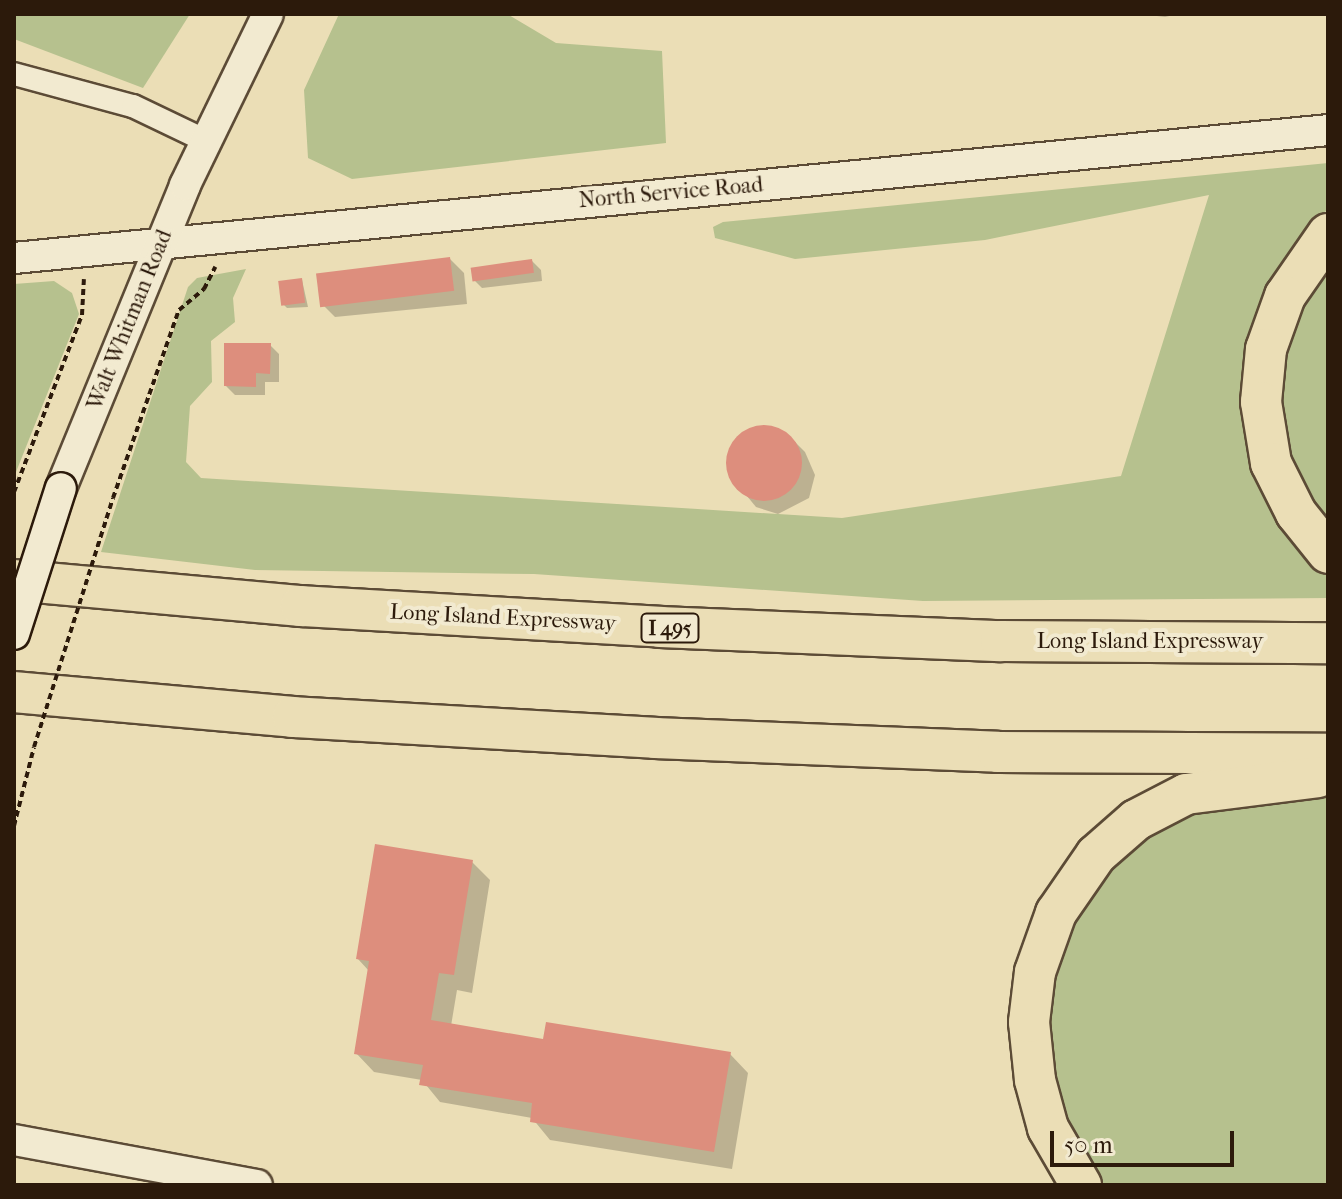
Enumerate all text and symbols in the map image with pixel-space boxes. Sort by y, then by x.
street label: North Service Road [578,172,764,214]
street label: Walt Whitman Road [82,226,178,414]
street label: Long Island Expressway [389,599,617,637]
road number: I 495 [640,612,700,644]
street label: Long Island Expressway [1037,629,1263,655]
scale bar [1054,1115,1238,1165]
text: 50 m [1064,1131,1113,1159]

